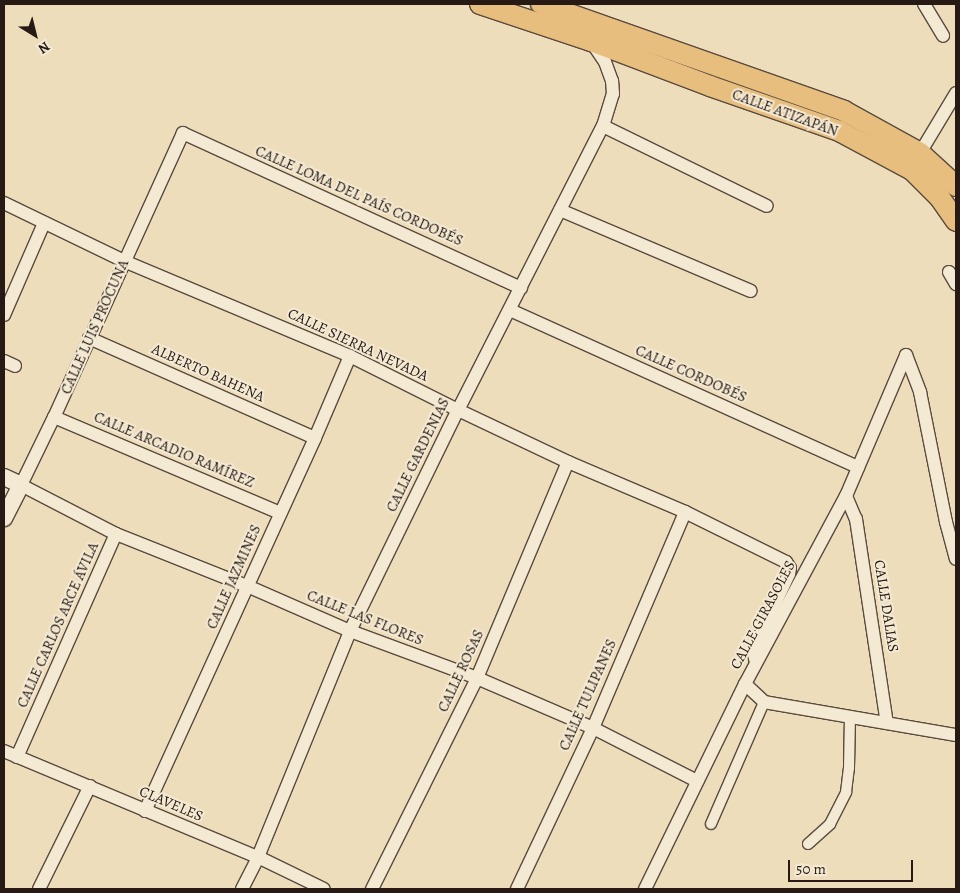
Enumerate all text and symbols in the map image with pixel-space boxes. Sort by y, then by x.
north arrow [10,10,60,60]
text: N [34,37,54,58]
street label: CALLE ATIZAPÁN [730,86,840,140]
street label: CALLE LOMA DEL PAÍS CORDOBÉS [252,142,466,250]
street label: CALLE LUIS PROCUNA [57,257,133,397]
street label: CALLE SIERRA NEVADA [285,305,431,385]
street label: ALBERTO BAHENA [149,340,267,406]
street label: CALLE CORDOBÉS [633,341,749,407]
street label: CALLE GARDENIAS [383,395,453,515]
street label: CALLE ARCADIO RAMÍREZ [91,408,257,492]
street label: CALLE JAZMINES [203,522,265,632]
street label: CALLE CARLOS ARCE ÁVILA [13,539,103,711]
street label: CALLE GIRASOLES [727,558,799,672]
street label: CALLE DALIAS [870,559,902,653]
street label: CALLE LAS FLORES [304,586,426,650]
street label: CALLE ROSAS [434,627,488,715]
street label: CALLE TULIPANES [555,637,621,753]
street label: CLAVELES [136,783,206,825]
scale bar [790,850,915,882]
text: 50 m [796,859,826,879]

